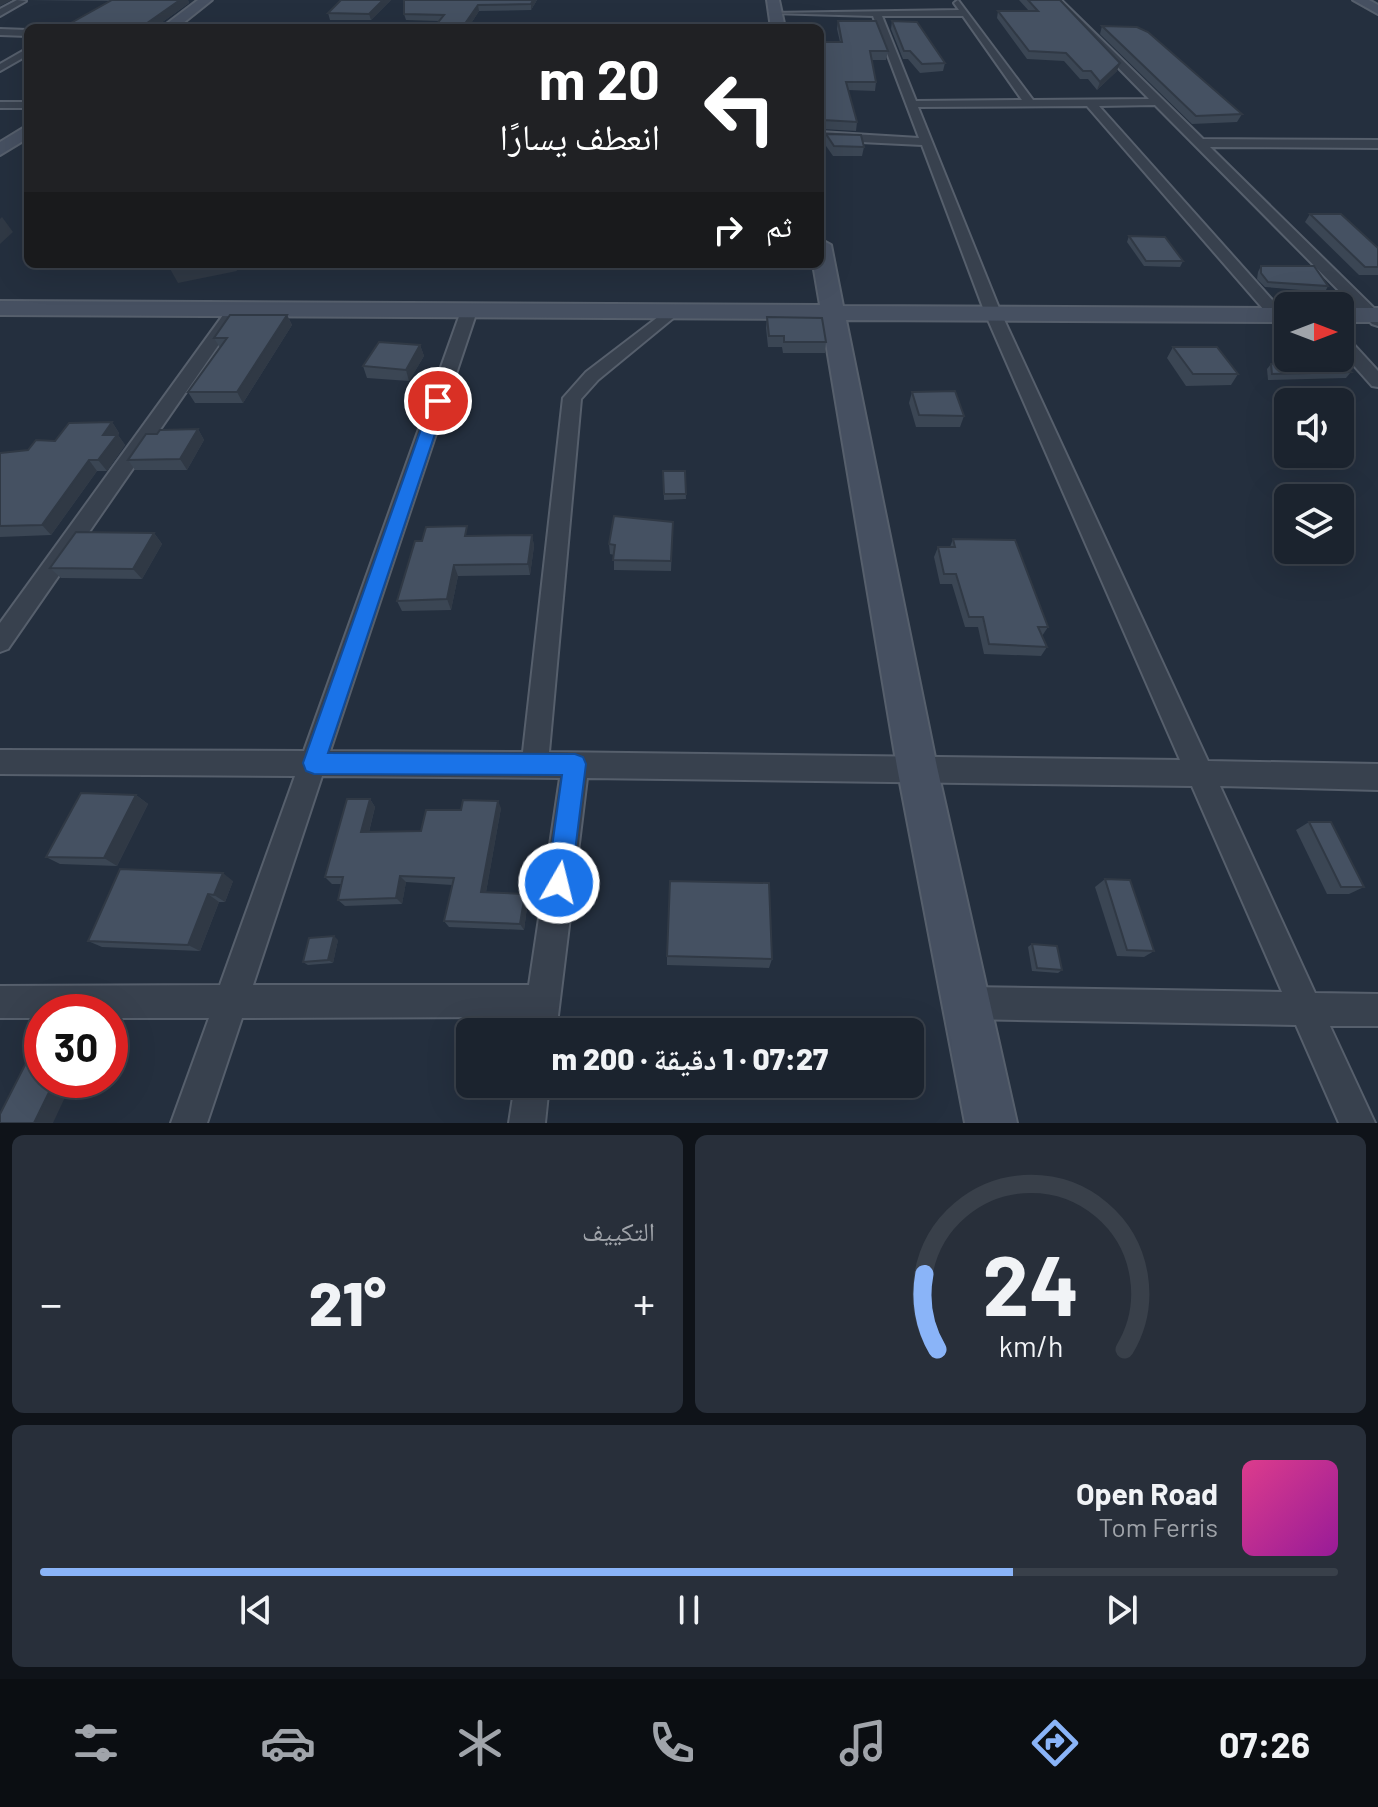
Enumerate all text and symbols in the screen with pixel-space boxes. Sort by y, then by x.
text: 20 m [539,44,660,111]
icon: left [688,56,792,160]
text: انعطف يسارًا [500,114,660,157]
text: ثم [766,207,792,243]
icon: right [706,208,750,252]
north arrow [1274,292,1354,372]
map controls [1274,292,1354,564]
pin [404,367,472,435]
icon: arrive [416,379,460,423]
button: sound [1274,388,1354,468]
button: layers [1274,484,1354,564]
position arrow [517,841,601,925]
speed limit sign: 30 [24,994,128,1098]
text: 07:27 · 1 دقيقة · 200 m [552,1040,828,1076]
text: التكييف [582,1215,655,1246]
text: 24 [982,1233,1079,1333]
text: 21° [309,1266,386,1338]
text: − [40,1276,62,1329]
text: + [633,1276,655,1329]
text: km/h [998,1328,1063,1363]
text: Open Road [1076,1475,1218,1511]
text: Tom Ferris [1099,1511,1218,1542]
icon: previous [234,1588,278,1632]
icon: pause [667,1588,711,1632]
icon: next [1100,1588,1144,1632]
icon: filters [68,1715,124,1771]
icon: car [260,1715,316,1771]
icon: climate [452,1715,508,1771]
icon: phone [644,1715,700,1771]
icon: music [835,1715,891,1771]
icon: directions [1027,1715,1083,1771]
text: 07:26 [1219,1722,1310,1765]

